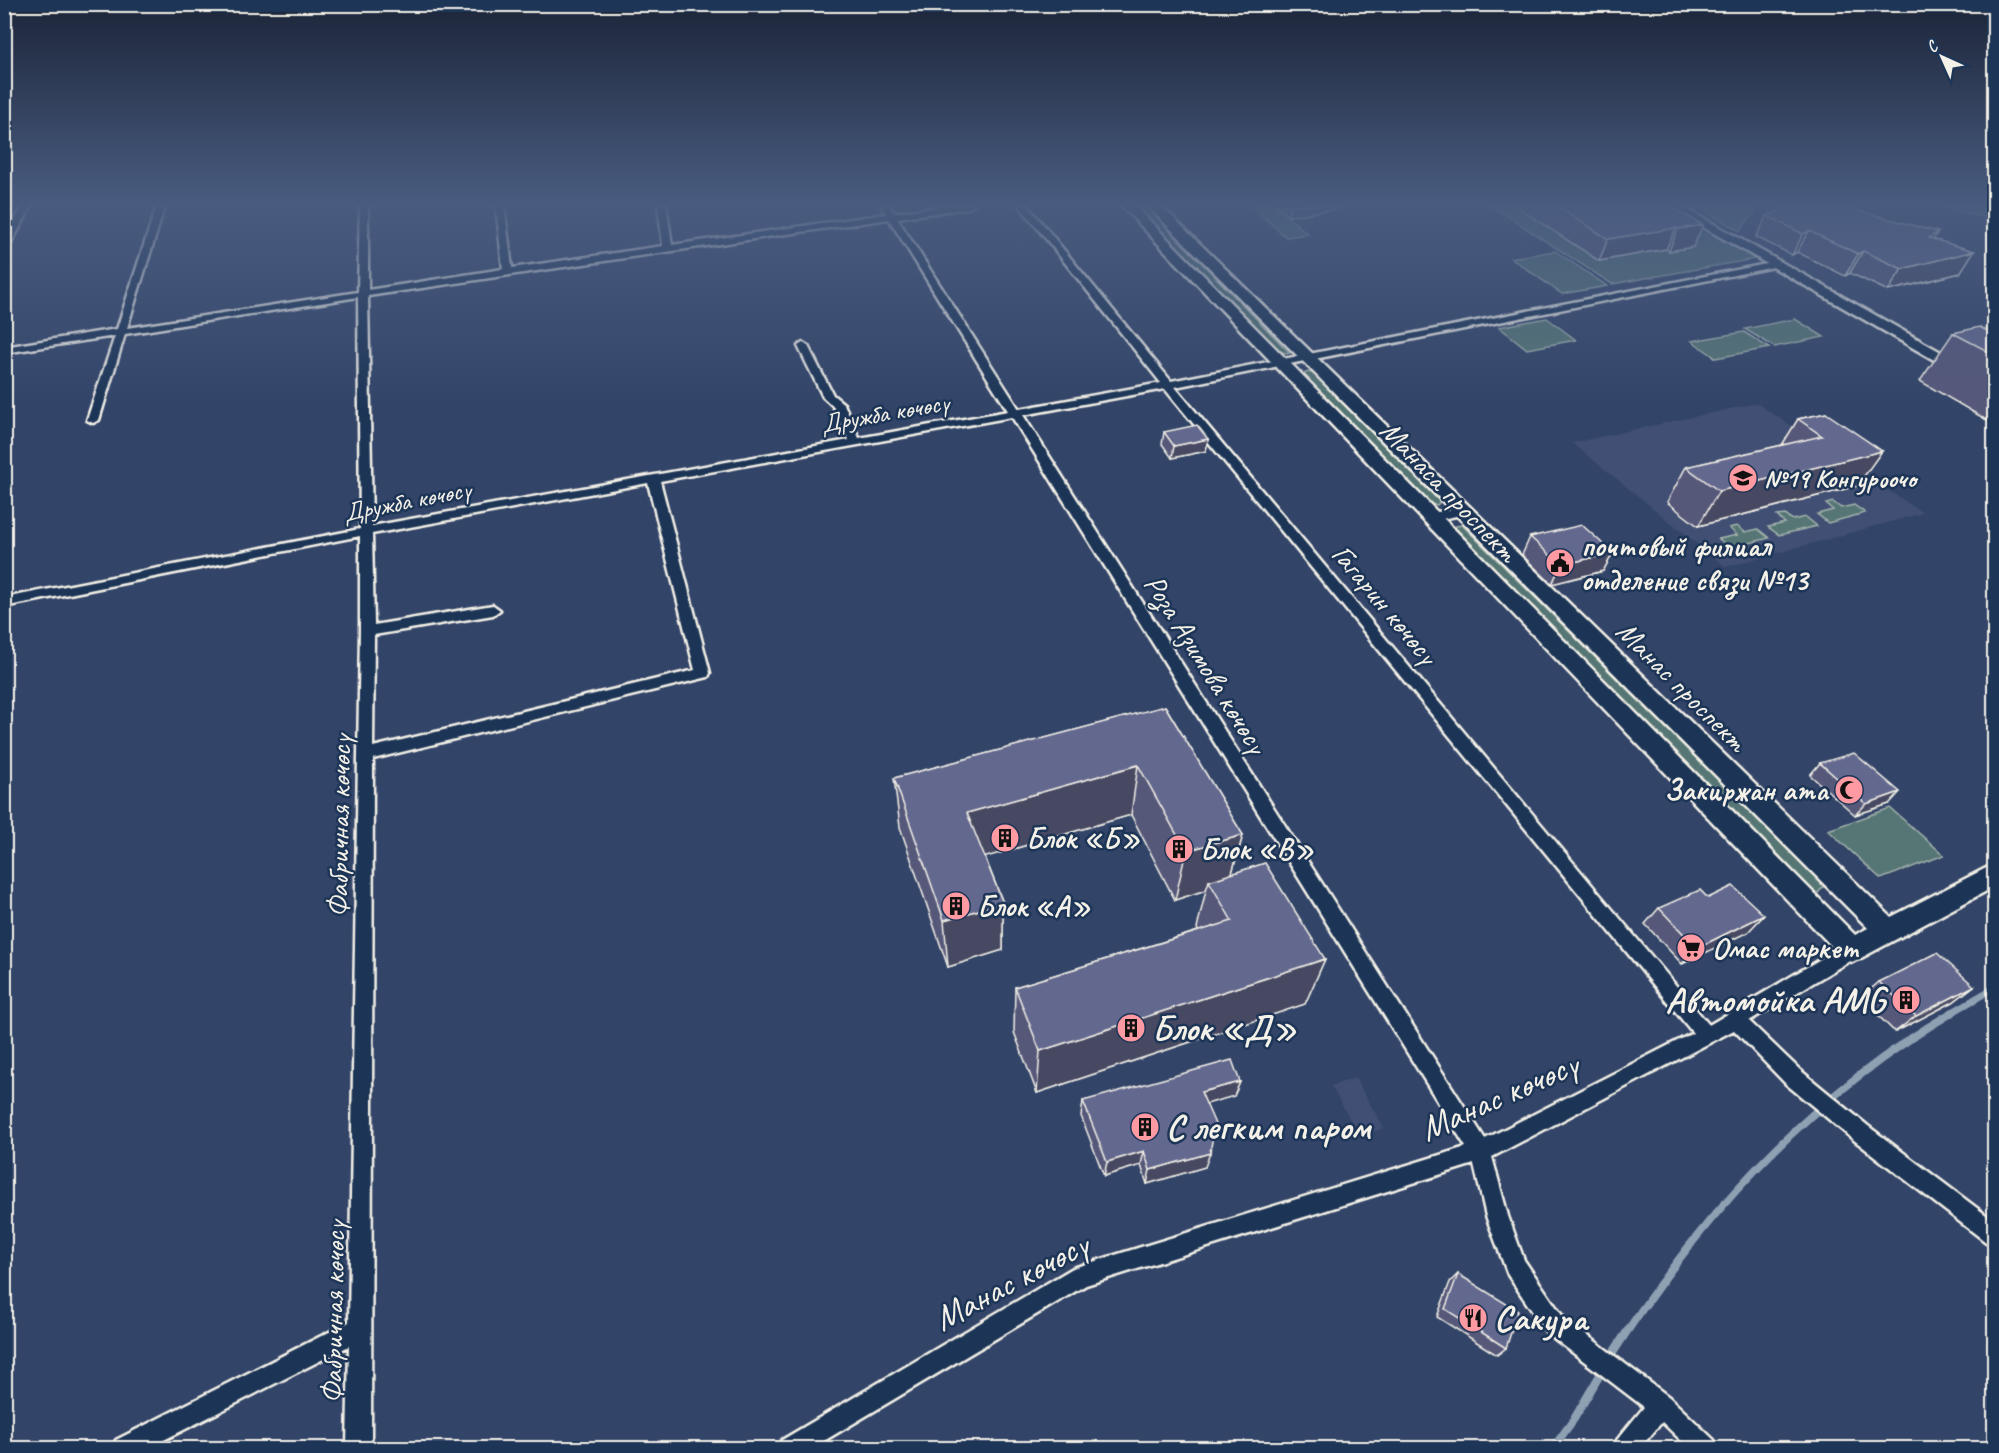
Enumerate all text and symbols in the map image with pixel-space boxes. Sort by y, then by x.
north arrow [1912,27,1972,87]
text: С [1922,36,1943,57]
street label: Дружба көчөсү [818,385,954,441]
street label: Манаса проспект [1372,412,1527,571]
school or university icon: №19 Конгуроочо [1727,462,1759,494]
place label: №19 Конгуроочо [1764,462,1919,495]
street label: Дружба көчөсү [340,472,476,530]
place label: почтовый филиал отделение связи №13 [1581,527,1810,600]
street label: Гагарин көчөсү [1323,536,1448,674]
public building icon: почтовый филиал отделение связи №13 [1544,547,1576,579]
street label: Роза Азимова көчөсү [1136,567,1278,763]
street label: Манас проспект [1608,612,1757,761]
street label: Фабричная көчөсү [318,731,360,918]
place label: Закиржан ата [1664,771,1830,809]
mosque icon: Закиржан ата [1833,774,1865,806]
place label: Блок «Б» [1026,819,1141,857]
building icon: Блок «Б» [989,822,1021,854]
place label: Блок «В» [1200,830,1314,868]
building icon: Блок «В» [1163,833,1195,865]
place label: Блок «А» [977,887,1091,925]
building icon: Блок «А» [940,890,972,922]
place label: Омас маркет [1712,929,1860,967]
supermarket icon: Омас маркет [1675,932,1707,964]
place label: Автомойка AMG [1666,977,1889,1023]
building icon: Автомойка AMG [1890,984,1922,1016]
place label: Блок «Д» [1152,1005,1297,1051]
building icon: Блок «Д» [1115,1012,1147,1044]
street label: Манас көчөсү [1413,1040,1588,1151]
place label: С легким паром [1166,1104,1373,1150]
building icon: С легким паром [1129,1111,1161,1143]
street label: Фабричная көчөсү [312,1217,354,1404]
street label: Манас көчөсү [926,1220,1099,1341]
place label: Сакура [1494,1295,1590,1341]
restaurant icon: Сакура [1457,1302,1489,1334]

